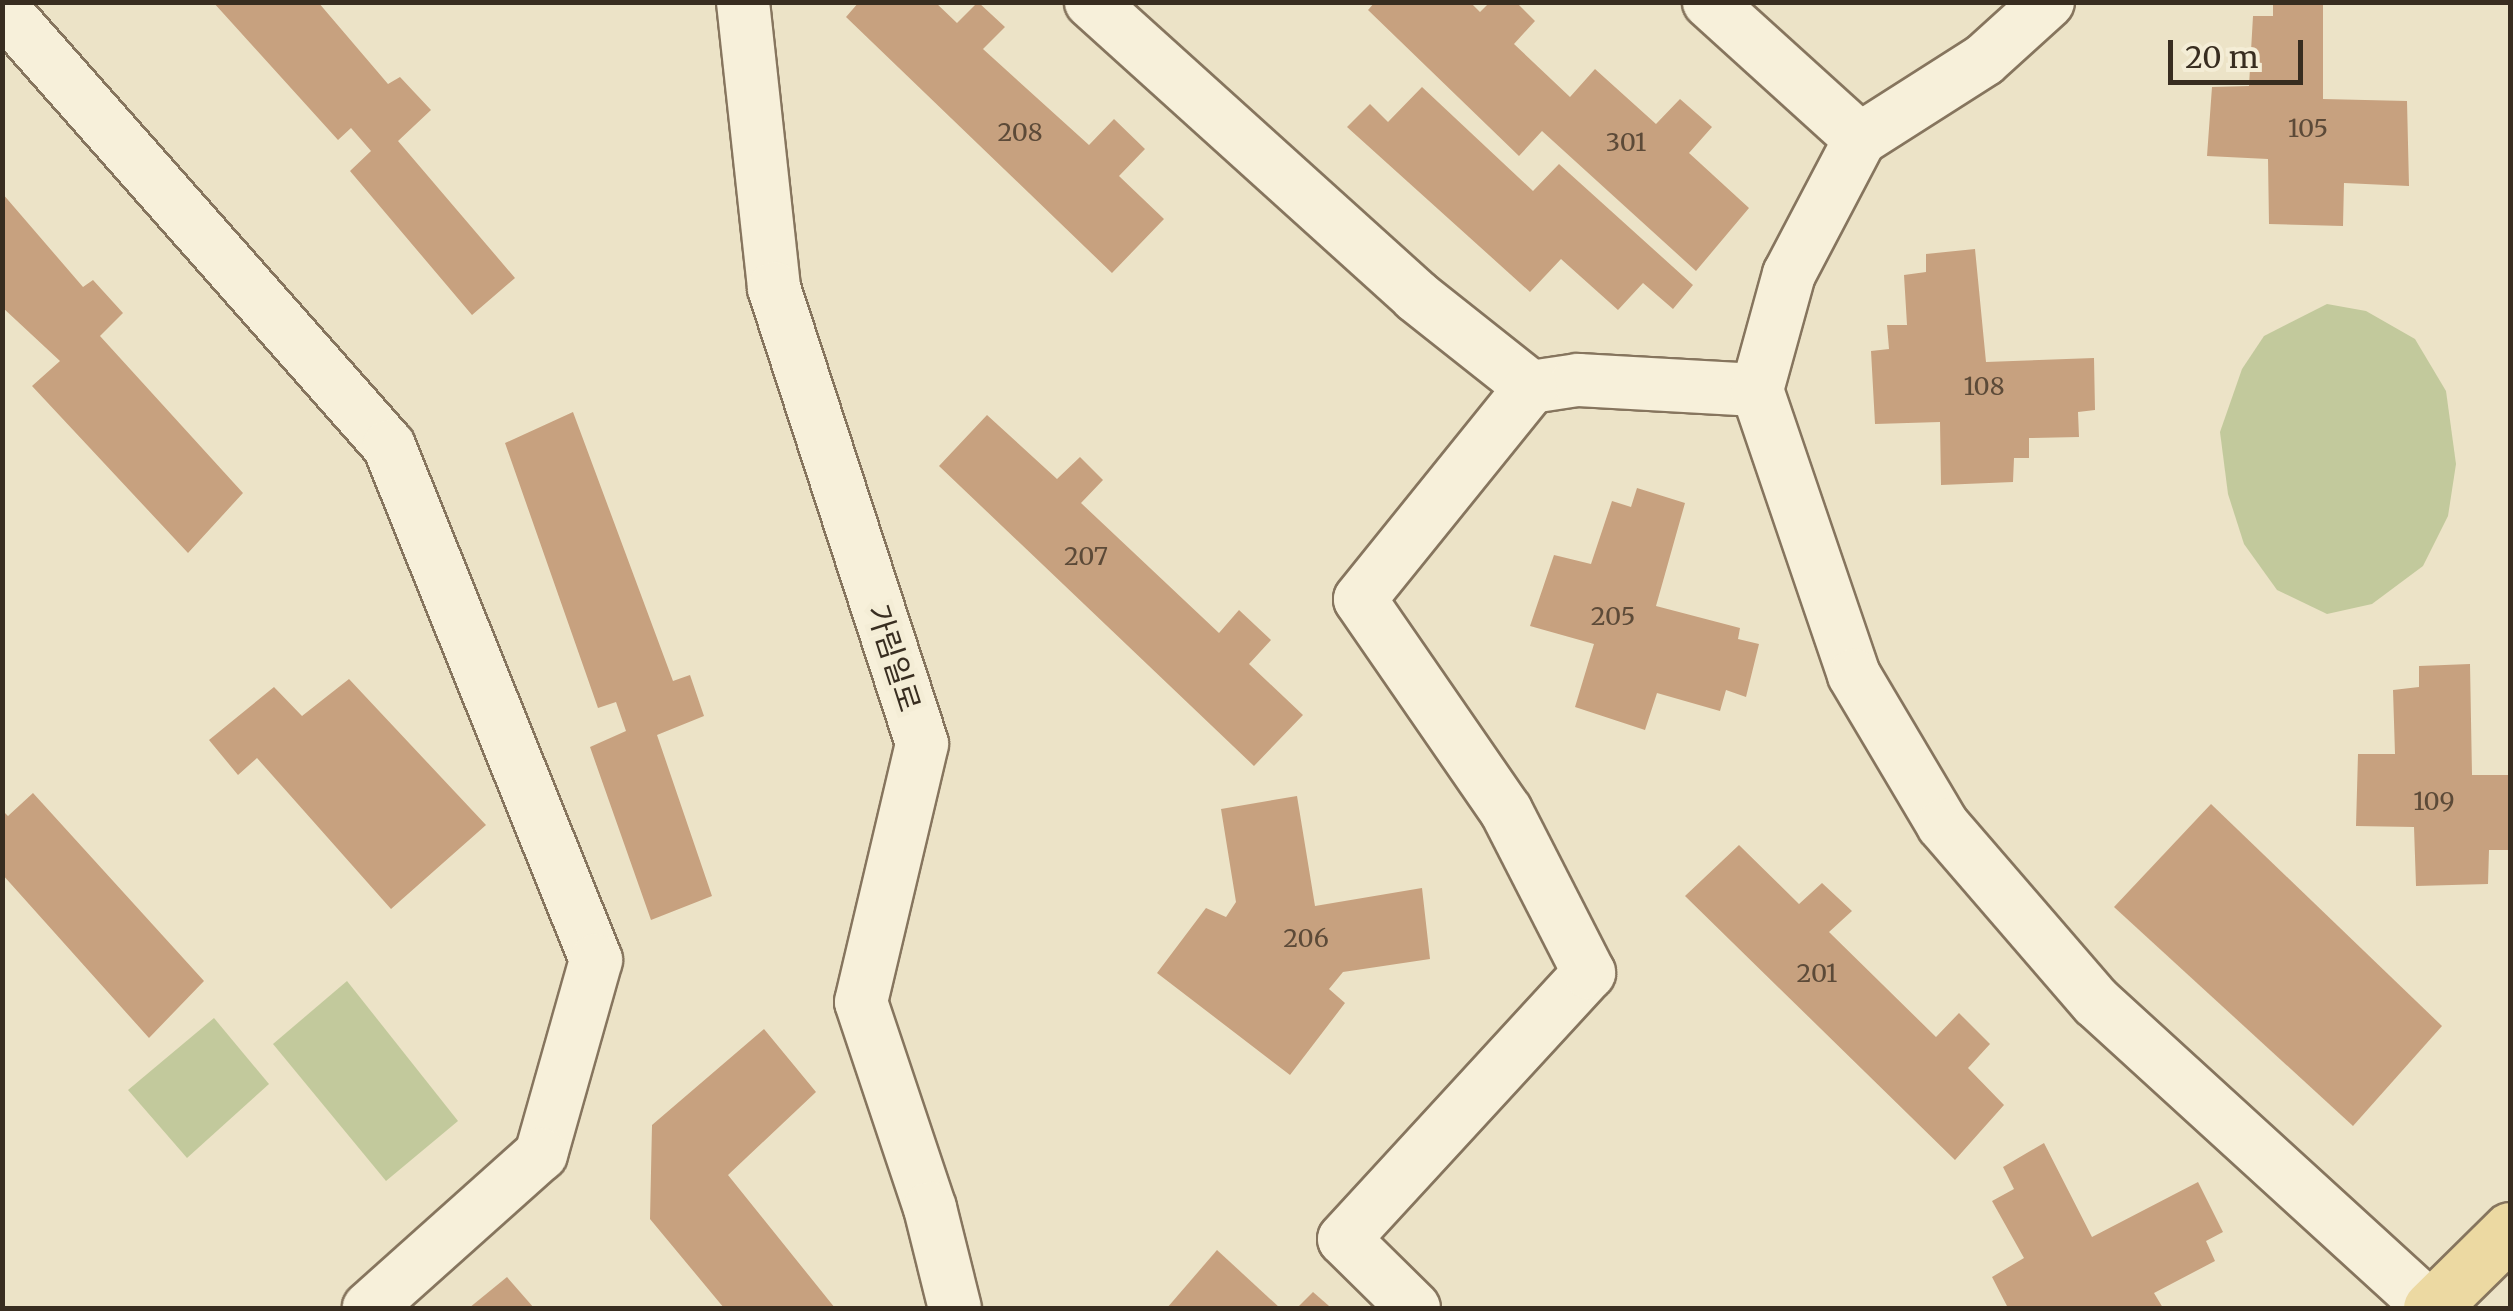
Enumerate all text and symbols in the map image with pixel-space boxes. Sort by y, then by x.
scale bar [2173,20,2308,82]
text: 20 m [2185,38,2258,76]
house number: 105 [2288,113,2328,143]
house number: 208 [997,117,1043,147]
house number: 301 [1606,127,1646,157]
house number: 108 [1963,371,2005,401]
house number: 207 [1064,541,1108,571]
street label: 가림일로 [860,600,928,716]
house number: 205 [1591,601,1635,631]
house number: 109 [2413,786,2455,816]
house number: 206 [1283,923,1329,953]
house number: 201 [1797,958,1837,988]

